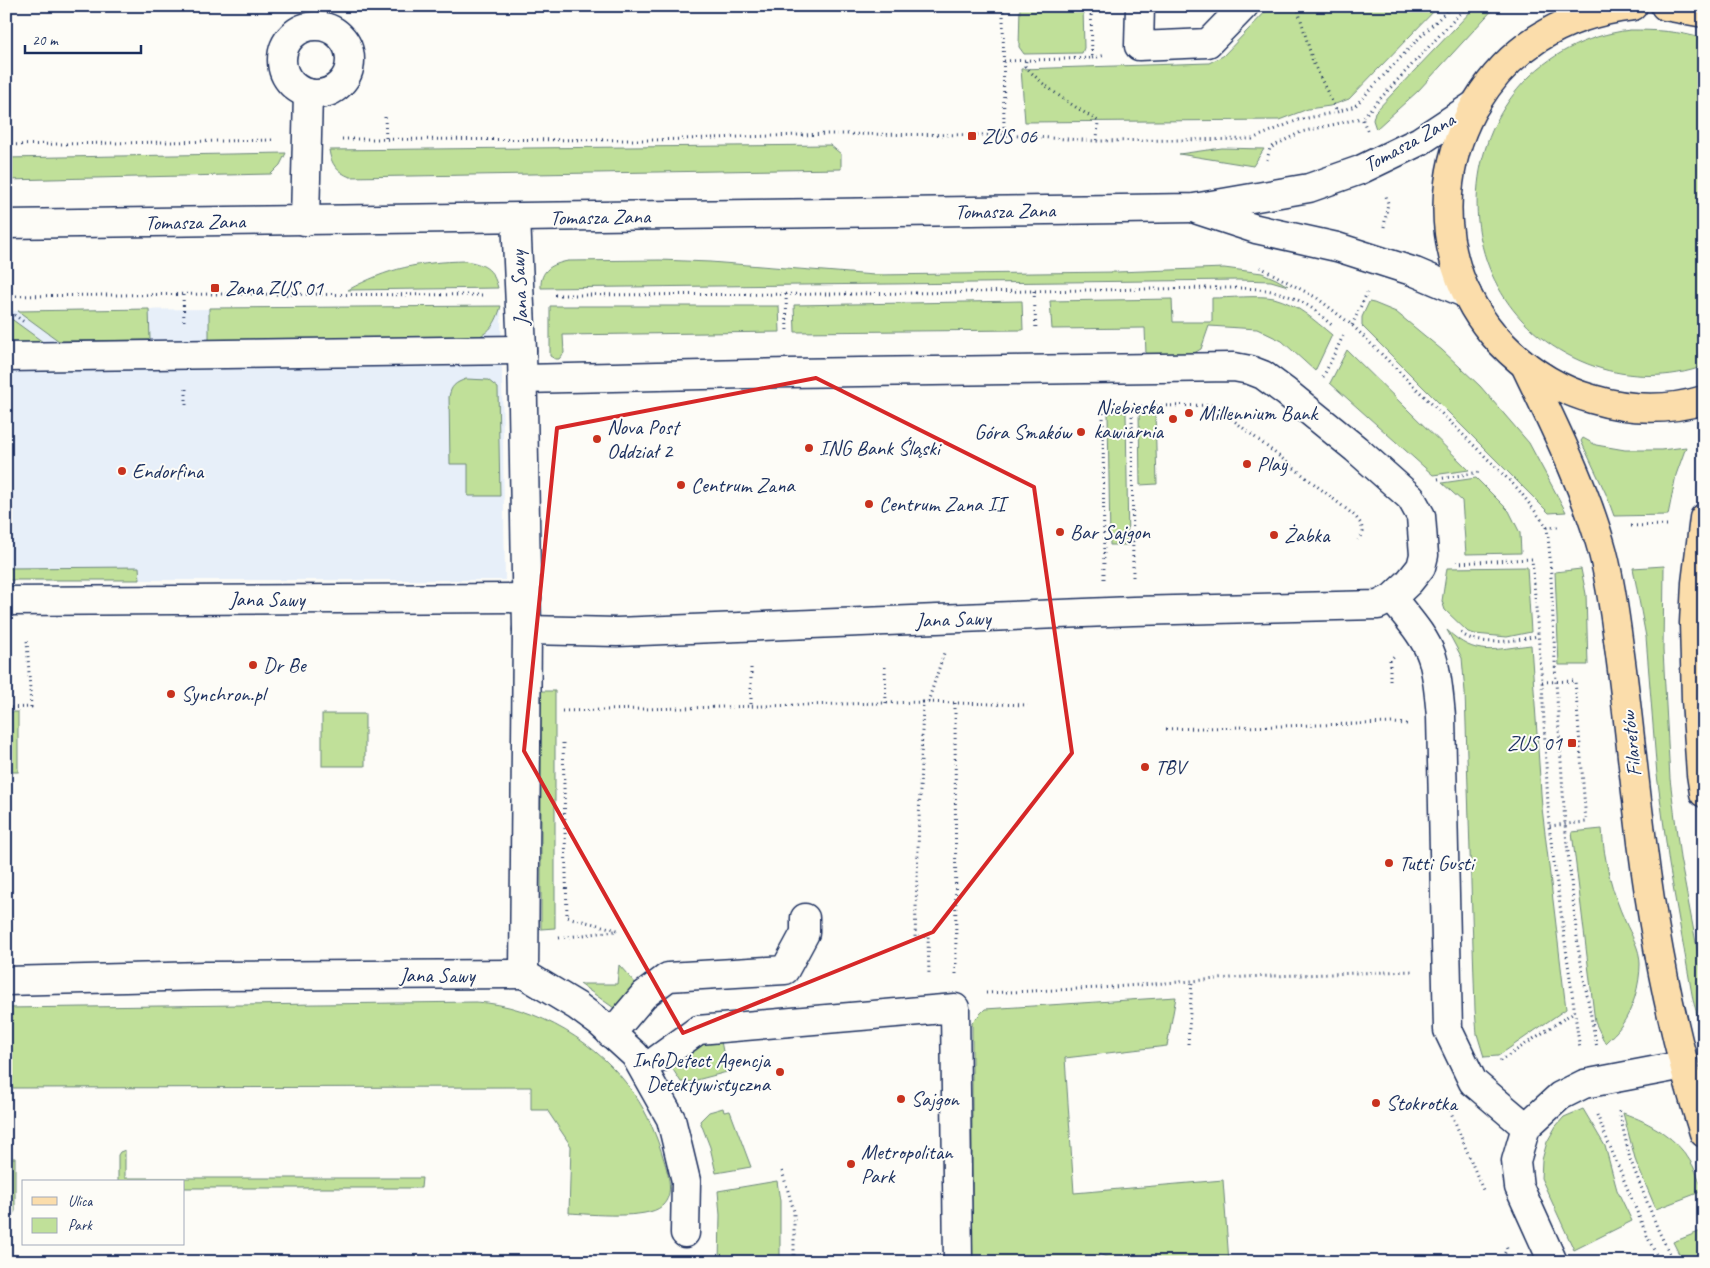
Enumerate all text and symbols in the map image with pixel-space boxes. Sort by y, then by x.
scale bar [25,22,141,54]
text: 20 m [32,31,59,50]
street label: Tomasza Zana [1359,106,1461,178]
place label: ZUS 06 [982,123,1038,149]
marker: ZUS 06 [966,130,978,142]
street label: Tomasza Zana [955,197,1057,225]
street label: Tomasza Zana [550,203,652,231]
street label: Tomasza Zana [145,208,247,236]
street label: Jana Sawy [504,248,534,327]
place label: Zana ZUS 01 [225,275,324,301]
marker: Zana ZUS 01 [209,282,221,294]
place label: Niebieska kawiarnia [1093,394,1165,444]
place label: Millennium Bank [1199,400,1320,426]
marker: Millennium Bank [1183,407,1195,419]
marker: Niebieska kawiarnia [1167,413,1179,425]
place label: Nova Post Oddział 2 [607,414,682,464]
place label: Góra Smaków [974,419,1073,445]
marker: Góra Smaków [1075,426,1087,438]
marker: Nova Post Oddział 2 [591,433,603,445]
place label: ING Bank Śląski [819,435,943,461]
marker: ING Bank Śląski [803,442,815,454]
place label: Play [1257,451,1289,477]
place label: Endorfina [132,458,205,484]
marker: Play [1241,458,1253,470]
marker: Endorfina [116,465,128,477]
place label: Centrum Zana [691,472,796,498]
marker: Centrum Zana [675,479,687,491]
place label: Centrum Zana II [879,491,1009,517]
marker: Centrum Zana II [863,498,875,510]
place label: Bar Sajgon [1070,519,1151,545]
place label: Żabka [1284,522,1331,548]
marker: Bar Sajgon [1054,526,1066,538]
marker: Żabka [1268,529,1280,541]
street label: Jana Sawy [228,586,306,612]
street label: Jana Sawy [914,605,993,633]
place label: Dr Be [263,652,308,678]
marker: Dr Be [247,659,259,671]
place label: Synchron.pl [181,681,269,707]
marker: Synchron.pl [165,688,177,700]
street label: Filaretów [1614,708,1647,778]
place label: ZUS 01 [1507,730,1564,756]
marker: ZUS 01 [1566,737,1578,749]
place label: TBV [1155,754,1189,780]
marker: TBV [1139,761,1151,773]
place label: Tutti Gusti [1399,850,1477,876]
marker: Tutti Gusti [1383,857,1395,869]
street label: Jana Sawy [398,962,476,988]
place label: InfoDetect Agencja Detektywistyczna [632,1047,772,1097]
marker: InfoDetect Agencja Detektywistyczna [774,1066,786,1078]
place label: Sajgon [911,1086,960,1112]
place label: Stokrotka [1386,1090,1459,1116]
marker: Sajgon [895,1093,907,1105]
marker: Stokrotka [1370,1097,1382,1109]
place label: Metropolitan Park [861,1139,954,1189]
marker: Metropolitan Park [845,1158,857,1170]
legend [22,1180,185,1246]
text: Ulica [68,1192,93,1211]
text: Park [68,1216,93,1235]

